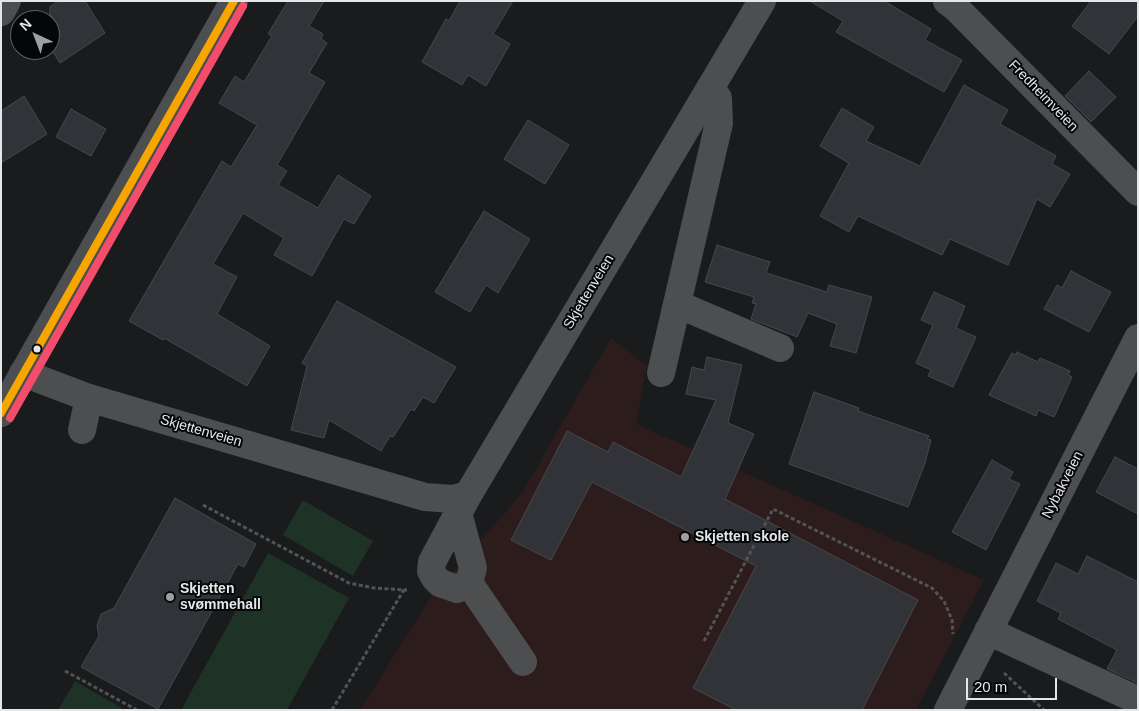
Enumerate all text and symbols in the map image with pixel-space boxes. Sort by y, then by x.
north arrow [10,10,60,60]
text: N [16,15,35,34]
street label: Fredheimveien [1005,57,1081,135]
street label: Skjettenveien [560,252,618,332]
unlabelled marker [32,344,42,354]
street label: Skjettenveien [158,411,244,451]
street label: Nybakveien [1039,449,1087,521]
place label: Skjetten skole [695,529,789,545]
marker: Skjetten skole [679,531,691,543]
place label: Skjetten svømmehall [180,581,261,614]
marker: Skjetten svømmehall [164,591,176,603]
scale bar [969,668,1060,700]
text: 20 m [974,678,1007,695]

